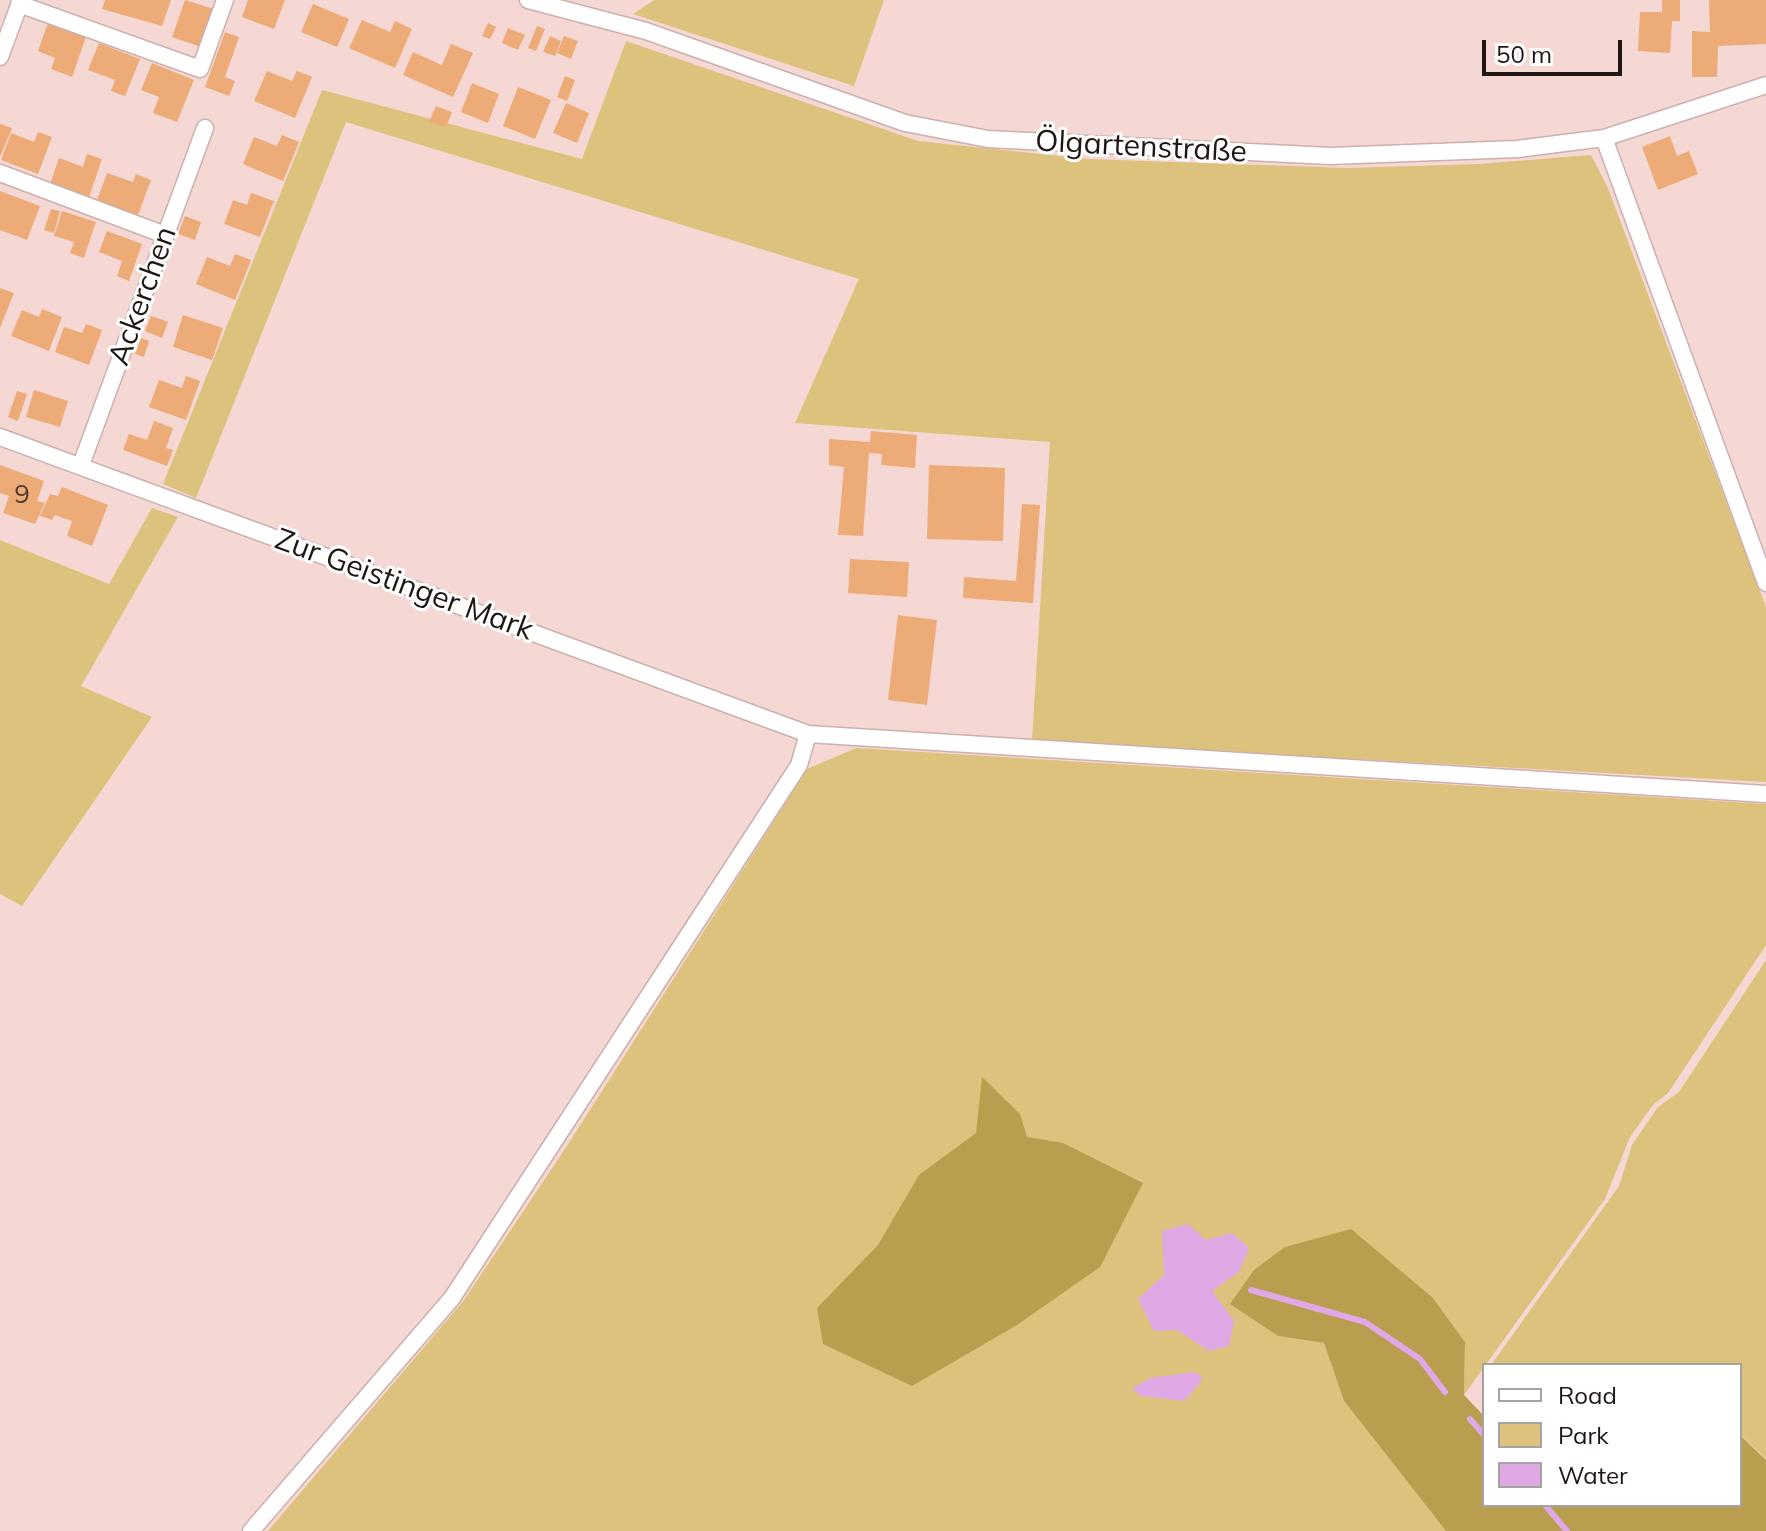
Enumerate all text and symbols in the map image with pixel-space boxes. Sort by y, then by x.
scale bar [1486,24,1626,74]
text: 50 m [1496,39,1552,69]
street label: Ölgartenstraße [1034,123,1248,171]
street label: Ackerchen [101,222,185,370]
house number: 9 [14,479,30,511]
street label: Zur Geistinger Mark [270,522,538,648]
legend [1482,1363,1742,1507]
text: Road [1558,1380,1617,1410]
text: Park [1558,1420,1609,1450]
text: Water [1558,1460,1628,1490]

